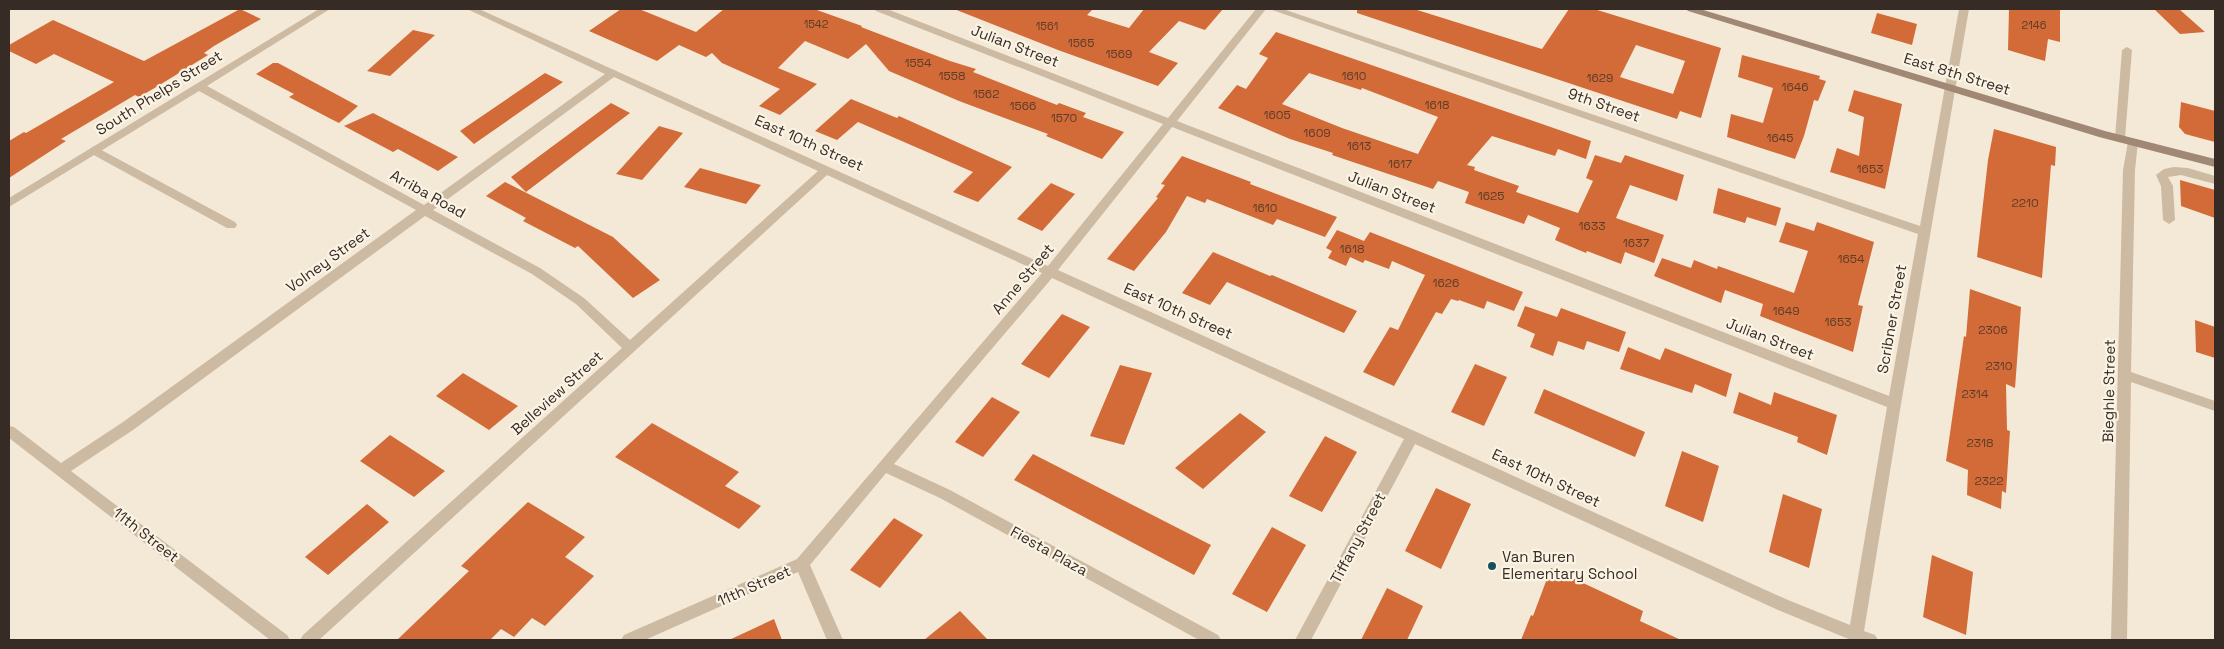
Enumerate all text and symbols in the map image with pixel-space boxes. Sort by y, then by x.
house number: 1542 [804,17,829,31]
house number: 2146 [2022,18,2047,32]
house number: 1561 [1036,19,1058,33]
street label: Julian Street [969,20,1062,71]
house number: 1565 [1068,35,1094,51]
street label: South Phelps Street [92,46,226,139]
house number: 1569 [1106,46,1132,62]
street label: East 8th Street [1901,48,2013,99]
house number: 1554 [905,55,932,71]
house number: 1558 [939,68,965,84]
house number: 1610 [1341,68,1367,84]
house number: 1629 [1587,70,1613,86]
house number: 1646 [1781,79,1809,95]
street label: 9th Street [1566,83,1643,126]
house number: 1562 [973,86,999,102]
house number: 1618 [1425,97,1449,113]
house number: 1566 [1010,98,1036,114]
house number: 1605 [1263,107,1291,123]
street label: East 10th Street [752,110,867,175]
house number: 1570 [1051,110,1077,126]
house number: 1609 [1303,125,1331,141]
house number: 1645 [1766,130,1794,146]
house number: 1613 [1347,138,1371,154]
house number: 1617 [1388,156,1412,172]
house number: 1653 [1857,161,1883,177]
street label: Arriba Road [387,165,469,222]
street label: Julian Street [1346,166,1439,217]
house number: 1625 [1478,188,1504,204]
house number: 2210 [2011,195,2039,211]
house number: 1610 [1252,200,1278,216]
house number: 1633 [1579,218,1605,234]
street label: Volney Street [282,223,373,296]
house number: 1637 [1623,235,1649,251]
street label: Anne Street [988,239,1058,318]
house number: 1618 [1340,241,1364,257]
house number: 1654 [1837,251,1865,267]
street label: Scribner Street [1873,263,1910,375]
house number: 1626 [1433,275,1459,291]
street label: East 10th Street [1121,278,1236,343]
house number: 1649 [1772,303,1800,319]
street label: Julian Street [1724,313,1817,364]
house number: 1653 [1825,314,1851,330]
house number: 2306 [1978,322,2008,338]
street label: Bieghle Street [2098,339,2119,443]
street label: Belleview Street [507,346,607,439]
house number: 2310 [1986,358,2012,374]
house number: 2314 [1962,386,1989,402]
house number: 2318 [1967,435,1993,451]
street label: East 10th Street [1489,444,1603,511]
house number: 2322 [1975,473,2003,489]
street label: Tiffany Street [1326,489,1390,586]
street label: 11th Street [110,503,183,566]
street label: Fiesta Plaza [1007,522,1092,580]
place label: Van Buren Elementary School [1502,547,1638,583]
marker: Van Buren Elementary School [1486,560,1498,572]
street label: 11th Street [714,561,794,610]

